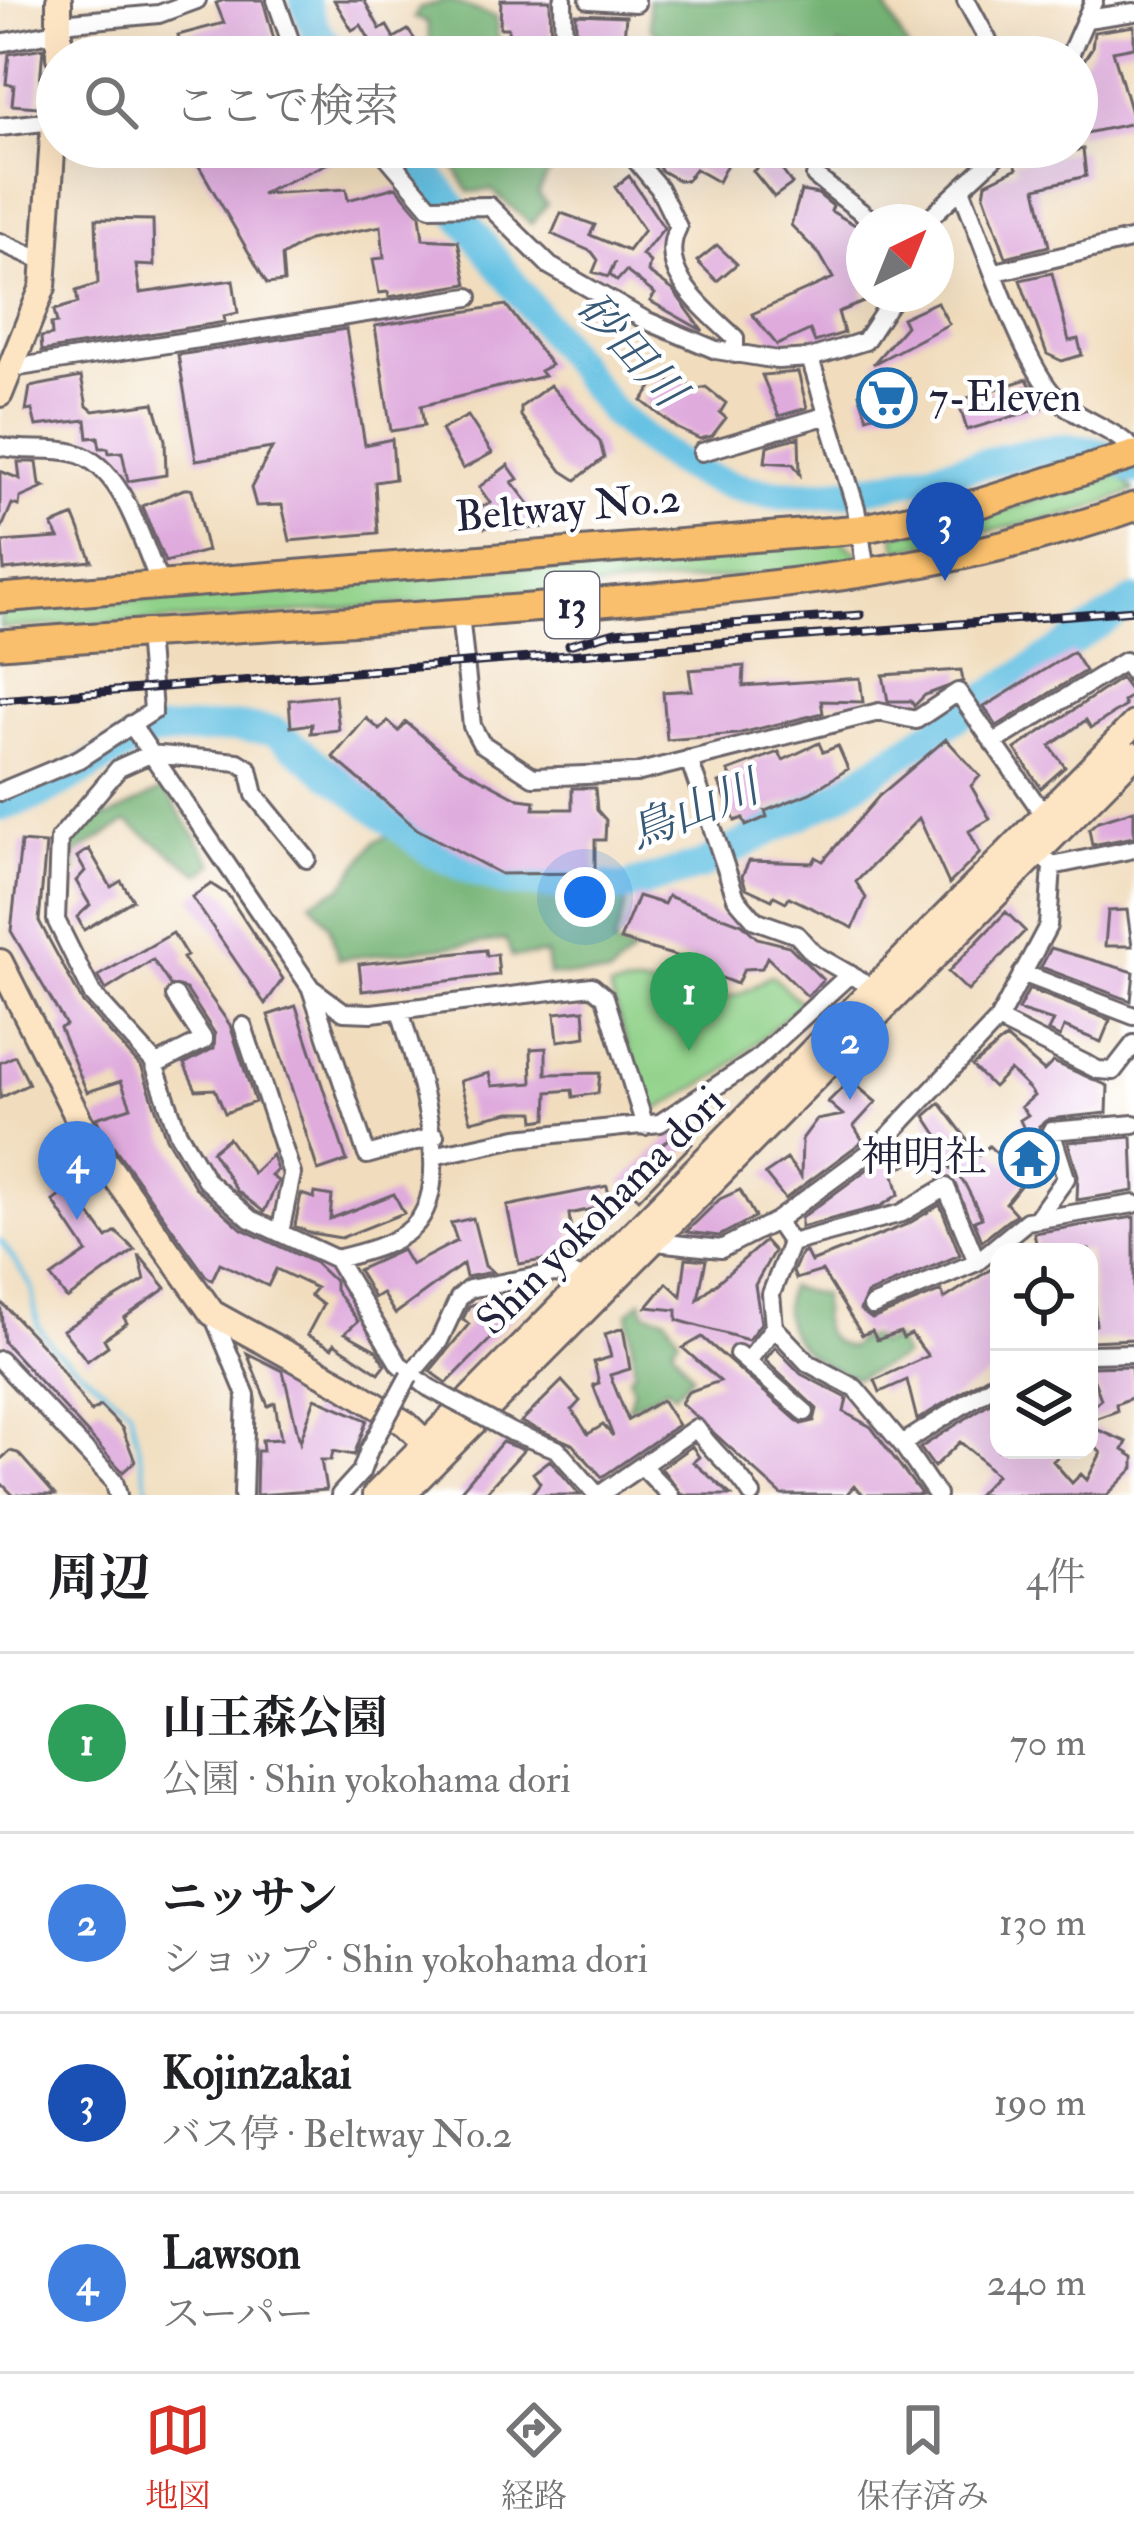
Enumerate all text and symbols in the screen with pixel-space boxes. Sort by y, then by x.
search box [36,36,1098,168]
icon: search [78,69,144,135]
text: ここで検索 [174,79,399,135]
north arrow [846,204,954,312]
water label: 砂田川 [564,281,699,423]
supermarket icon: 7-Eleven [856,367,918,429]
place label: 7-Eleven [929,372,1081,424]
street label: Beltway No.2 [453,472,683,544]
pin: 3 [906,482,984,581]
road number: 13 [545,572,599,638]
water label: 鳥山川 [621,758,772,862]
your location [555,867,615,927]
pin: 1 [650,952,728,1051]
pin: 2 [811,1001,889,1100]
street label: Shin yokohama dori [466,1076,736,1346]
pin: 4 [38,1121,116,1220]
temple icon: 神明社 [998,1127,1060,1189]
place label: 神明社 [861,1132,987,1184]
map controls [990,1243,1098,1459]
button: locate [990,1243,1098,1351]
button: layers [990,1351,1098,1459]
text: 周辺 [48,1547,150,1611]
text: 4件 [1026,1553,1086,1602]
text: 山王森公園 [162,1691,387,1747]
text: 1 [80,1718,94,1767]
text: 70 m [1010,1718,1086,1767]
text: 公園 · Shin yokohama dori [162,1755,571,1804]
text: ニッサン [162,1871,338,1927]
text: 2 [77,1898,97,1947]
text: 130 m [999,1898,1086,1947]
text: ショップ · Shin yokohama dori [162,1935,648,1984]
text: Kojinzakai [162,2046,352,2102]
text: 3 [80,2078,94,2127]
text: 190 m [994,2078,1086,2127]
text: バス停 · Beltway No.2 [162,2110,512,2159]
text: Lawson [162,2226,301,2282]
text: 4 [76,2258,98,2307]
text: 240 m [987,2258,1086,2307]
text: スーパー [162,2290,314,2339]
tab: 地図 [145,2397,211,2517]
tab: 経路 [501,2397,567,2517]
tab: 保存済み [857,2397,989,2517]

